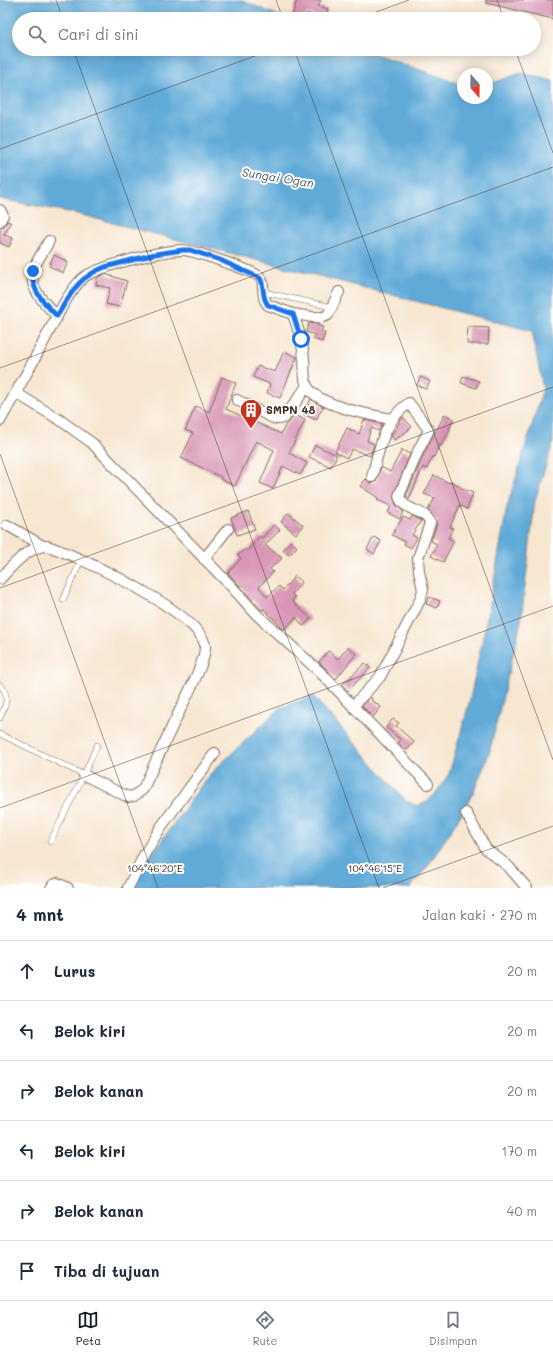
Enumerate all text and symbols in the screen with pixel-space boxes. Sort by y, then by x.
search box [12,12,541,56]
icon: search [26,23,48,45]
text: Cari di sini [58,24,139,44]
north arrow [457,68,493,104]
water label: Sungai Ogan [241,163,316,191]
route end [24,262,42,280]
route start [292,330,310,348]
building icon: SMPN 48 [238,397,264,430]
place label: SMPN 48 [266,402,316,417]
text: 104°46'20"E [127,861,183,875]
text: 104°46'15"E [348,861,402,875]
text: 4 mnt [16,903,64,925]
text: Jalan kaki · 270 m [422,906,537,923]
icon: ahead [16,960,38,982]
text: Lurus [54,961,95,981]
text: 20 m [507,962,537,979]
icon: left [16,1020,38,1042]
text: Belok kiri [54,1021,126,1041]
text: 20 m [507,1022,537,1039]
icon: right [16,1080,38,1102]
text: Belok kanan [54,1081,143,1101]
text: 20 m [507,1082,537,1099]
icon: left [16,1140,38,1162]
text: Belok kiri [54,1141,126,1161]
text: 170 m [501,1142,537,1159]
icon: right [16,1200,38,1222]
text: Belok kanan [54,1201,143,1221]
text: 40 m [507,1202,537,1219]
icon: arrive [16,1260,38,1282]
text: Tiba di tujuan [54,1261,159,1281]
tab: Peta [76,1309,101,1348]
tab: Rute [253,1309,277,1348]
tab: Disimpan [429,1309,477,1348]

